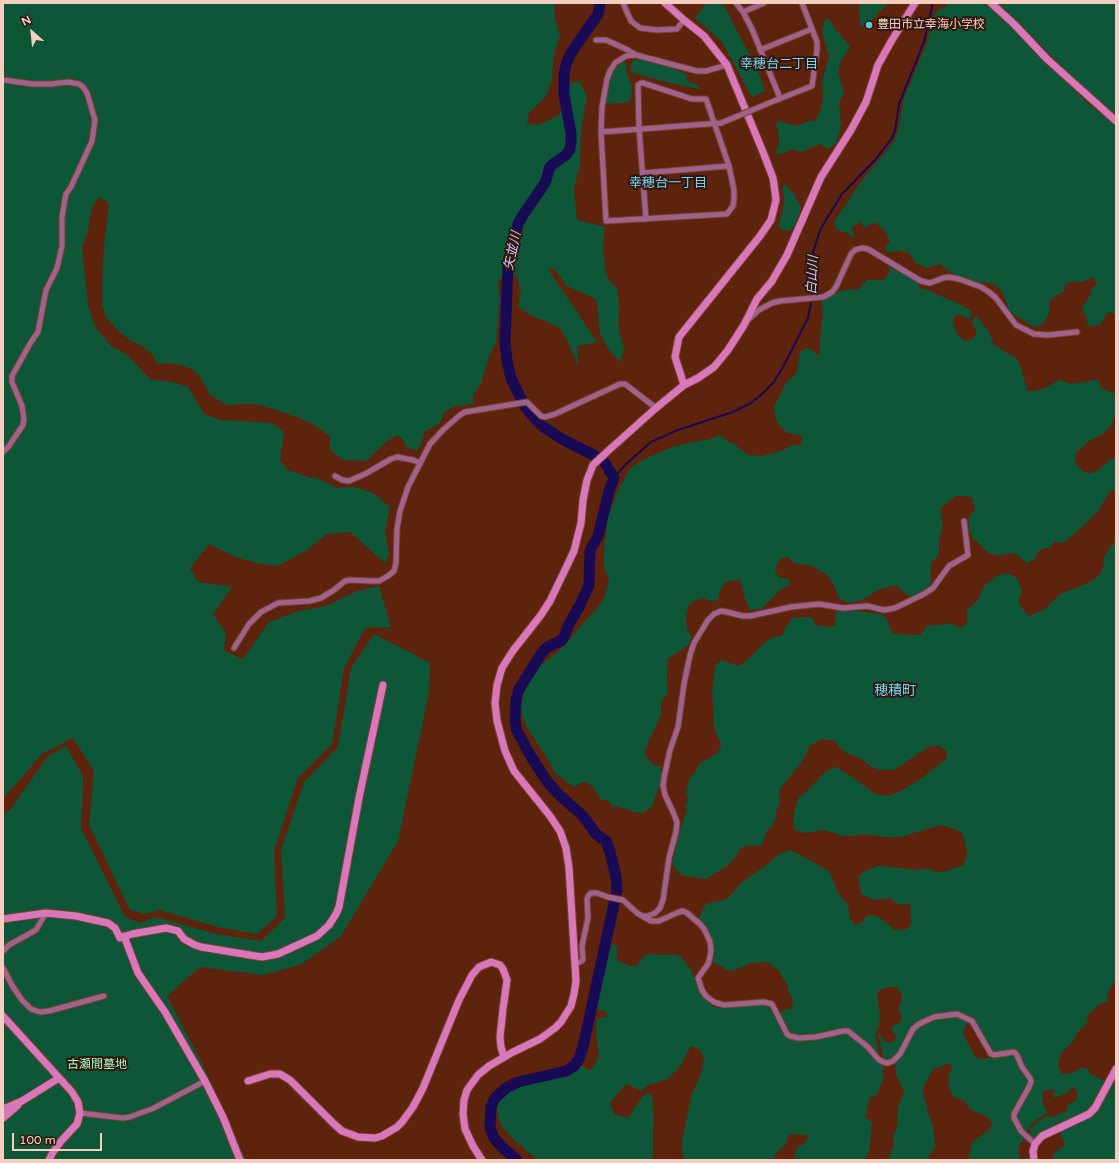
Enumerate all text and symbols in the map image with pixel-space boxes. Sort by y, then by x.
north arrow [12,12,52,52]
text: N [19,13,33,29]
place label: 豊田市立幸海小学校 [877,18,985,32]
marker: 豊田市立幸海小学校 [864,20,874,30]
district label: 幸穂台二丁目 [740,57,818,73]
district label: 幸穂台一丁目 [629,176,707,192]
water label: 矢並川 [501,230,525,272]
water label: 白山川 [804,255,822,295]
district label: 穂積町 [874,683,916,699]
park label: 古瀬間墓地 [67,1058,127,1072]
scale bar [14,1125,104,1151]
text: 100 m [19,1133,56,1147]

